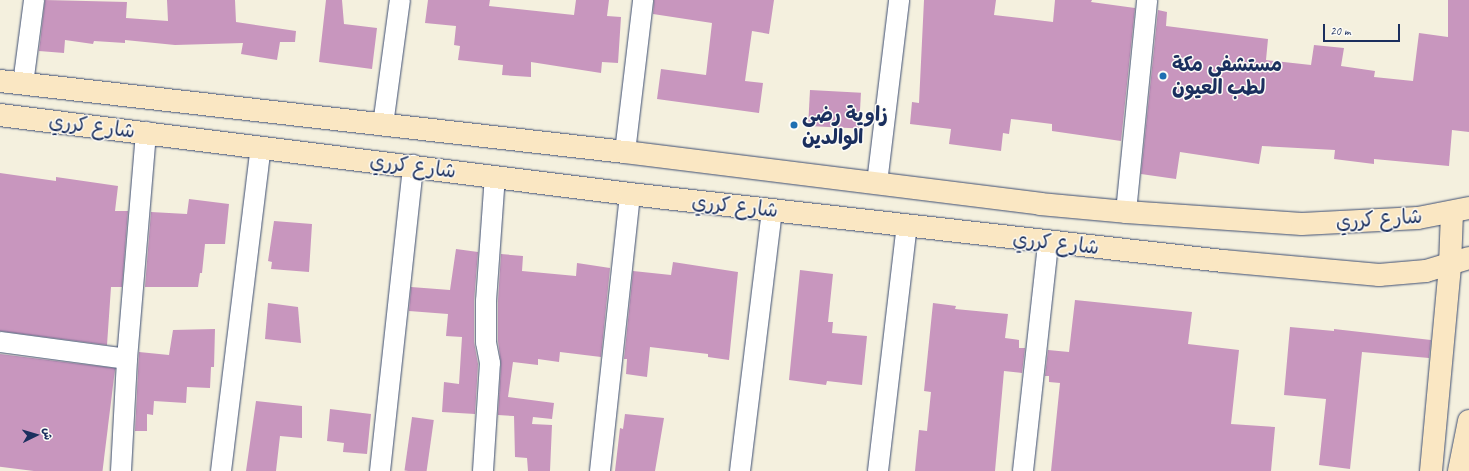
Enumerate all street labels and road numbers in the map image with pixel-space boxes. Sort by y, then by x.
street label: شارع كرري [47,109,137,143]
street label: شارع كرري [368,149,458,183]
street label: شارع كرري [691,190,779,222]
street label: شارع كرري [1335,204,1423,234]
street label: شارع كرري [1012,227,1100,259]

